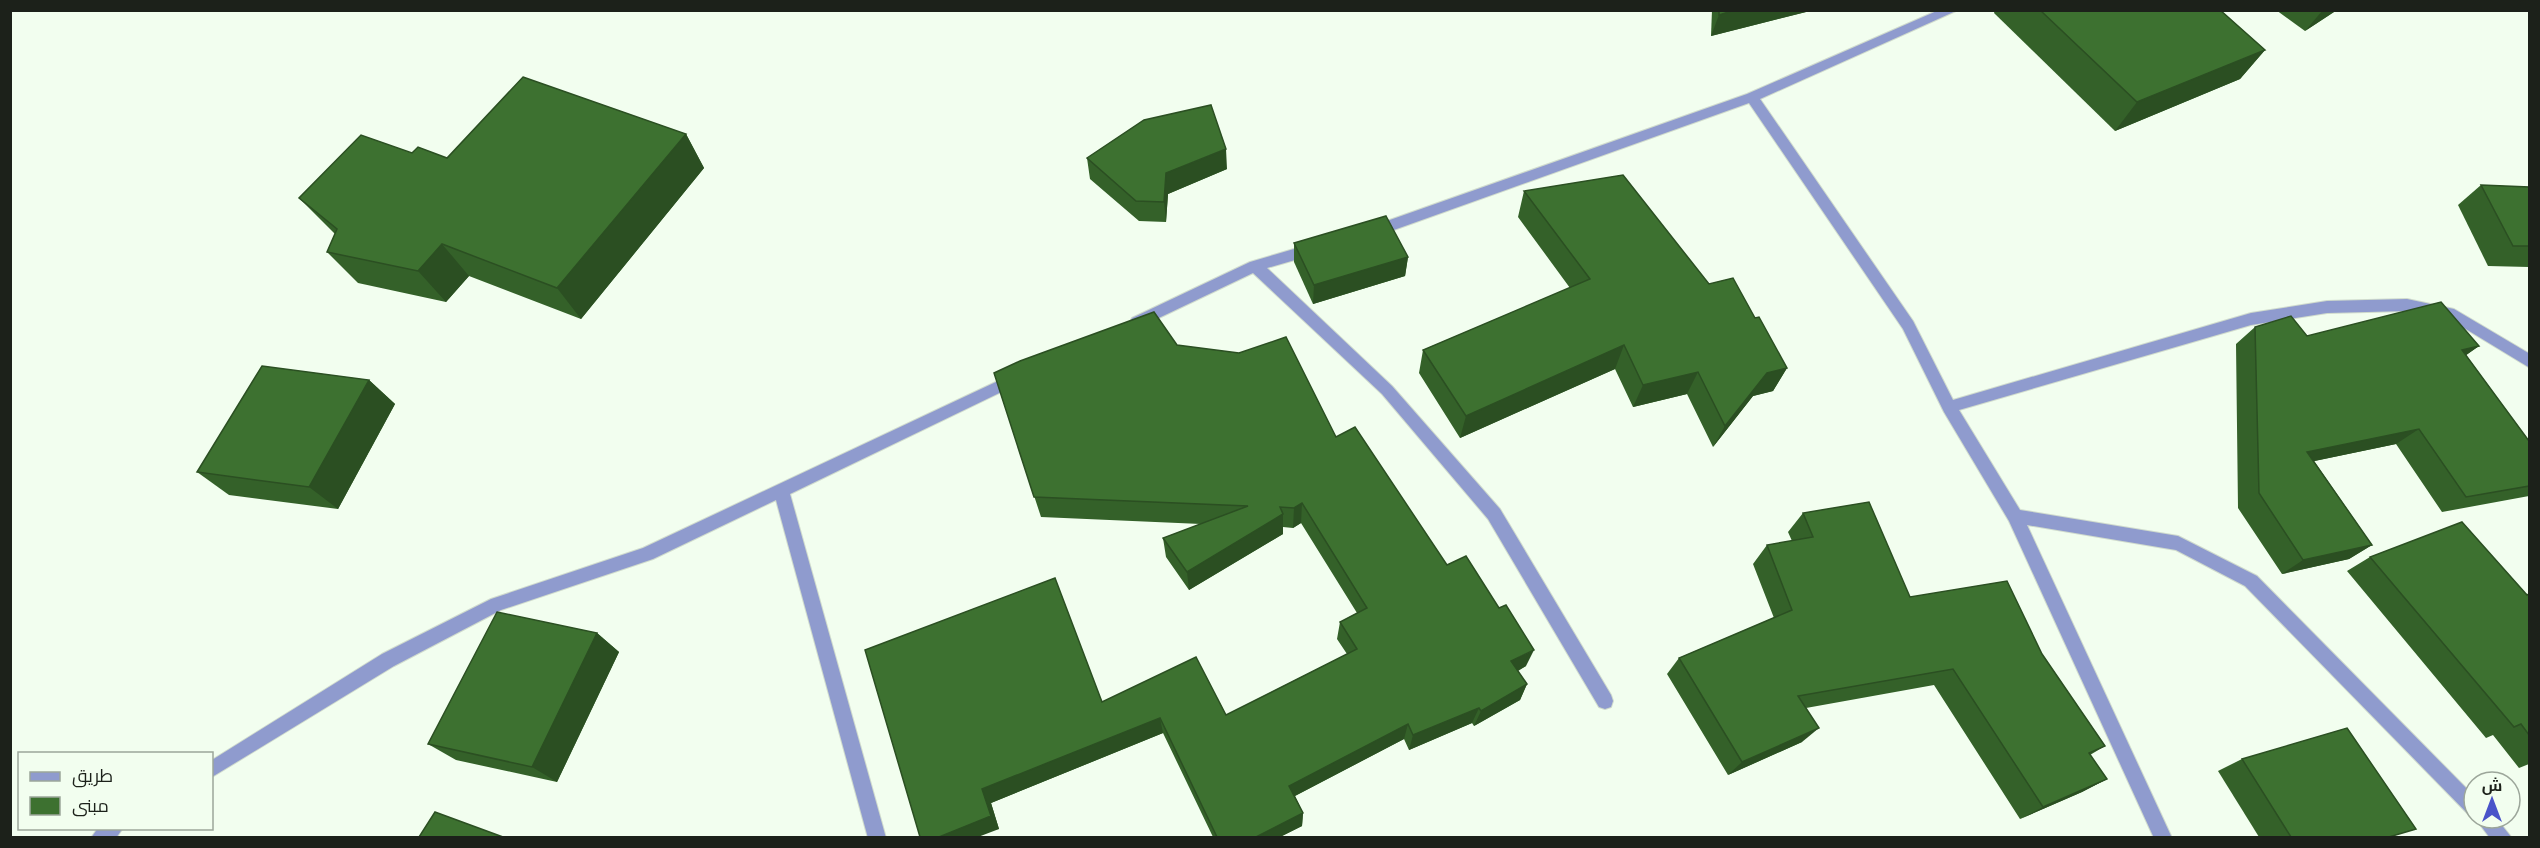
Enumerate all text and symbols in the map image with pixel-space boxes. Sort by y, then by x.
legend [18,752,213,830]
text: طريق [72,765,113,788]
north arrow [2462,770,2522,830]
text: ش [2482,776,2502,795]
text: مبنى [72,795,109,817]

